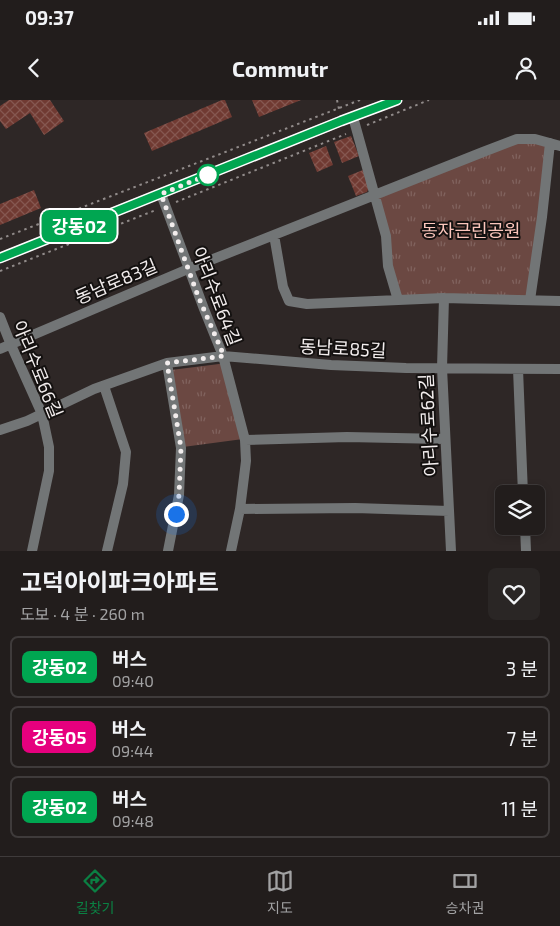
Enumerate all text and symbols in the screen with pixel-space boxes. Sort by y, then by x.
text: 09:37 [25,6,74,29]
icon: back [20,54,48,82]
icon: person [512,54,540,82]
text: Commutr [232,55,328,81]
unlabelled marker [197,164,219,186]
line badge: 강동02 [44,210,114,242]
text: 강동02 [52,215,106,237]
park label: 동자근린공원 [421,219,521,241]
street label: 아리수로64길 [188,243,246,349]
street label: 동남로83길 [72,254,160,308]
street label: 아리수로66길 [8,317,68,421]
street label: 동남로85길 [299,335,387,361]
street label: 아리수로62길 [414,373,442,477]
map controls [495,485,545,535]
button: layers [495,485,545,535]
your location [164,502,189,527]
text: 고덕아이파크아파트 [20,567,219,596]
button: heart [488,568,540,620]
text: 도보 · 4 분 · 260 m [20,604,145,623]
text: 버스 [112,647,147,670]
text: 강동02 [32,656,87,678]
text: 3 분 [506,657,538,680]
text: 09:40 [112,671,154,690]
text: 버스 [111,717,146,740]
text: 강동05 [32,726,86,748]
text: 7 분 [507,727,538,750]
text: 09:44 [111,741,154,760]
text: 버스 [112,787,147,810]
text: 강동02 [32,796,87,818]
text: 11 분 [501,797,538,820]
text: 09:48 [112,811,154,830]
tab: 길찾기 [76,867,114,917]
tab: 지도 [266,867,294,917]
tab: 승차권 [446,867,484,917]

